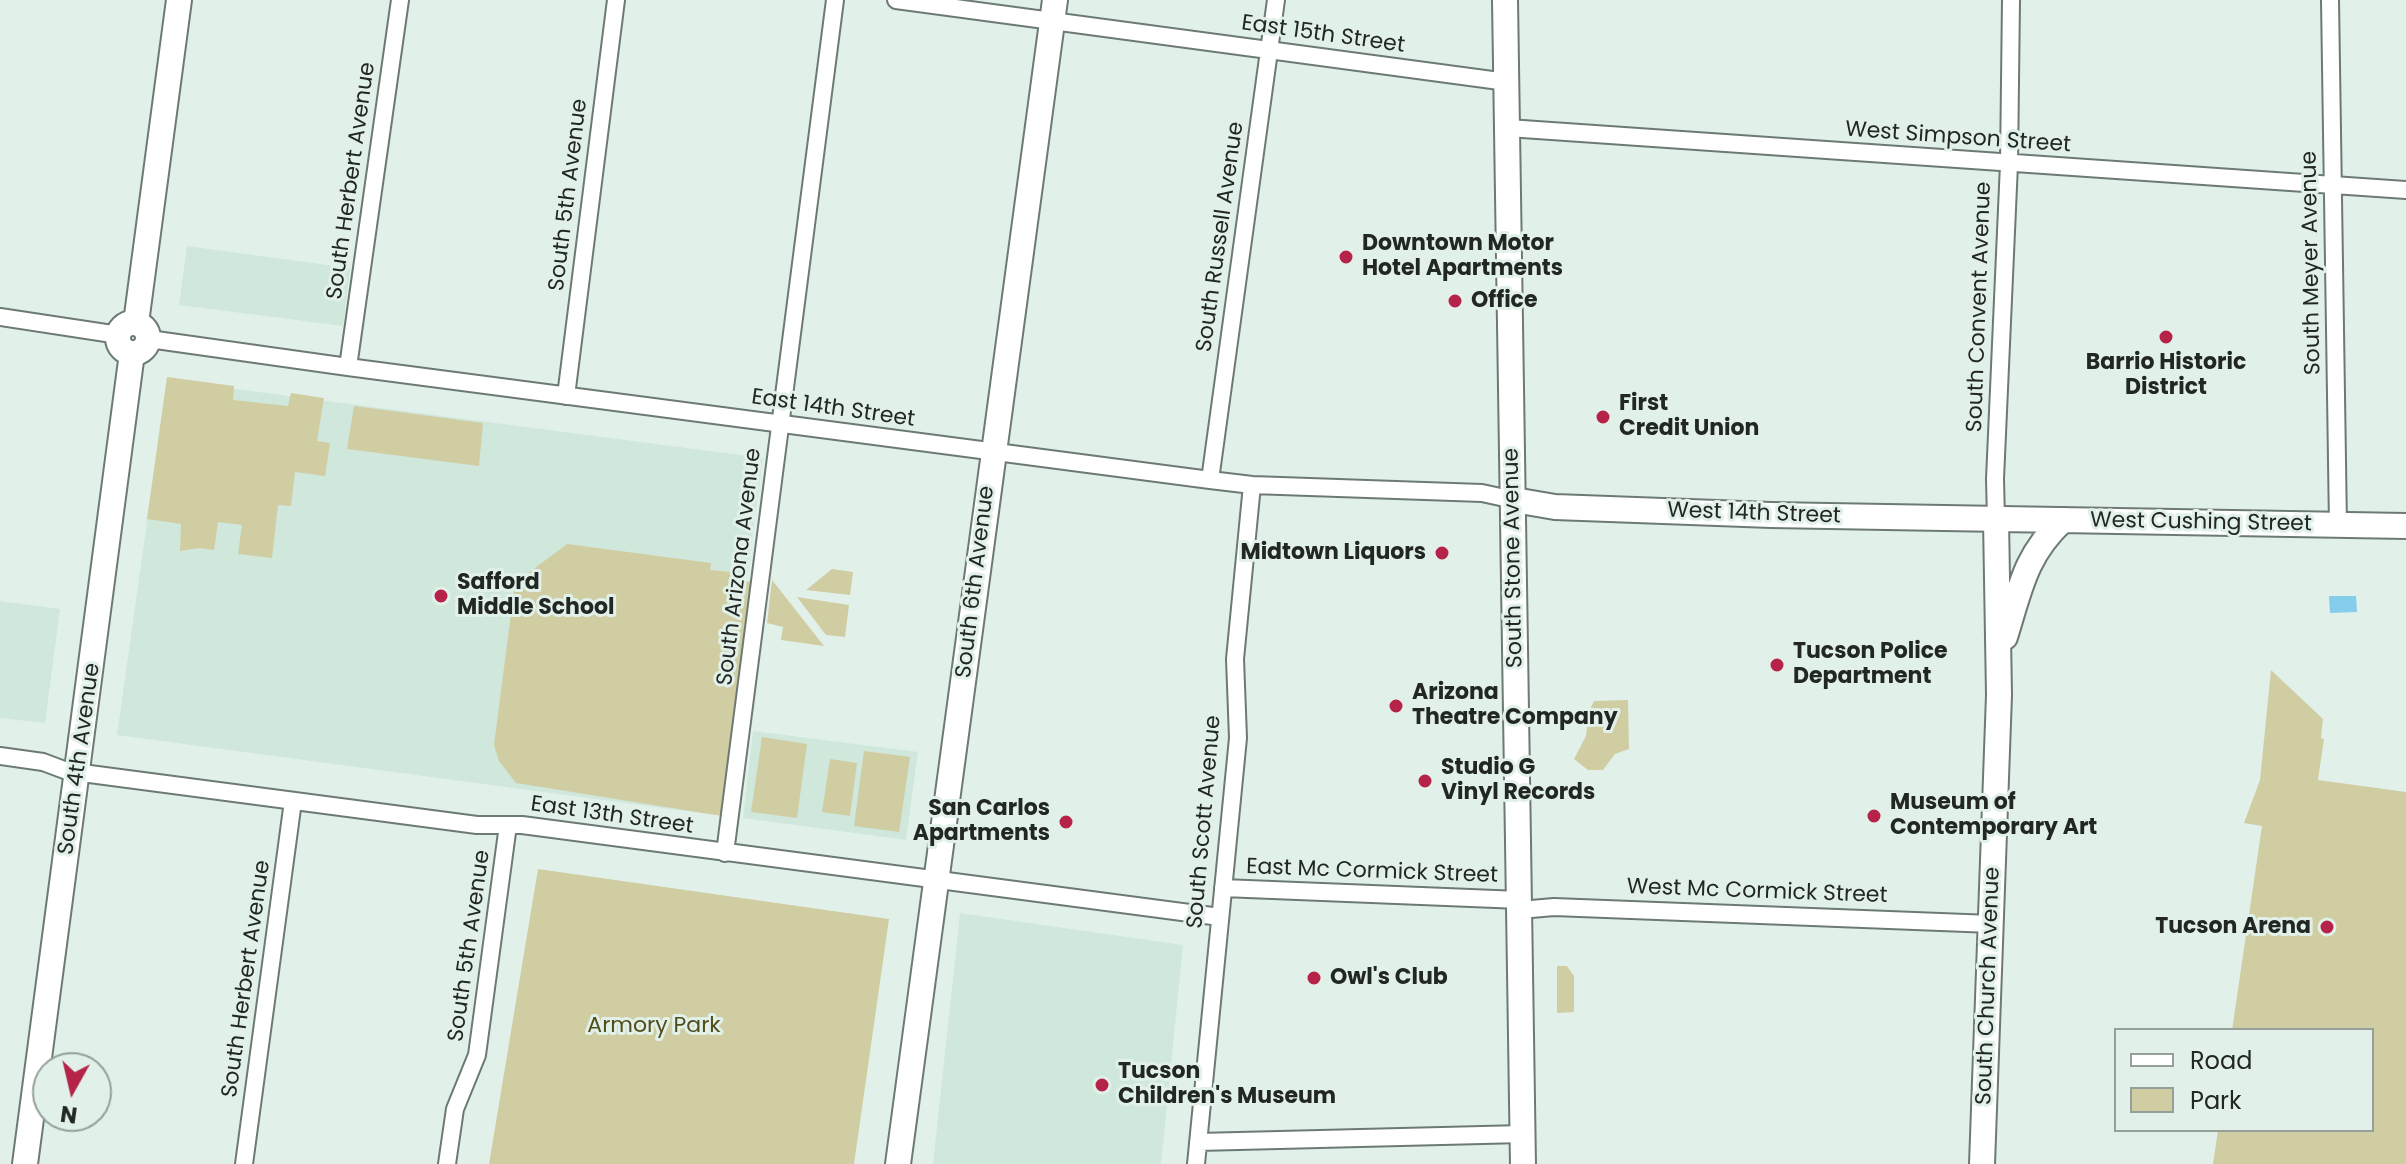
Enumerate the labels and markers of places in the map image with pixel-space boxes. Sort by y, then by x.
place label: Downtown Motor Hotel Apartments [1362,231,1563,282]
marker: Downtown Motor Hotel Apartments [1337,248,1355,266]
place label: Office [1471,288,1537,314]
marker: Office [1446,292,1464,310]
marker: Barrio Historic District [2157,328,2175,346]
place label: Barrio Historic District [2086,350,2246,402]
place label: First Credit Union [1619,391,1759,442]
marker: First Credit Union [1594,408,1612,426]
place label: Midtown Liquors [1240,540,1426,566]
marker: Midtown Liquors [1433,544,1451,562]
place label: Safford Middle School [457,570,614,622]
marker: Safford Middle School [432,587,450,605]
place label: Tucson Police Department [1793,639,1948,690]
marker: Tucson Police Department [1768,656,1786,674]
place label: Arizona Theatre Company [1412,680,1618,732]
marker: Arizona Theatre Company [1387,697,1405,715]
place label: Studio G Vinyl Records [1441,755,1595,806]
marker: Studio G Vinyl Records [1416,772,1434,790]
place label: Museum of Contemporary Art [1890,790,2097,842]
place label: San Carlos Apartments [913,796,1050,848]
marker: Museum of Contemporary Art [1865,807,1883,825]
marker: San Carlos Apartments [1057,813,1075,831]
place label: Tucson Arena [2155,914,2311,940]
marker: Tucson Arena [2318,918,2336,936]
place label: Owl's Club [1330,965,1448,991]
marker: Owl's Club [1305,969,1323,987]
place label: Tucson Children's Museum [1118,1059,1336,1110]
marker: Tucson Children's Museum [1093,1076,1111,1094]

